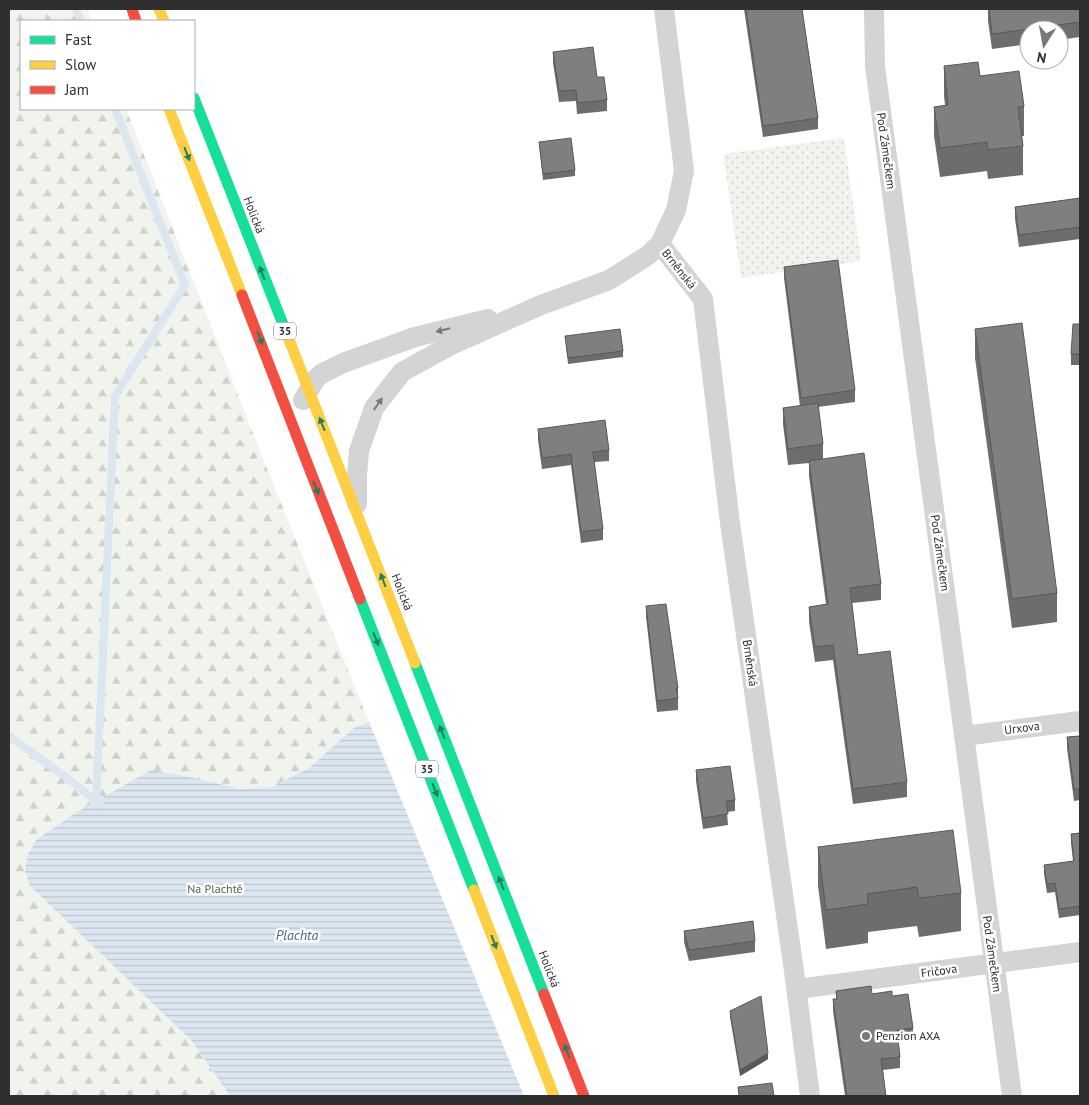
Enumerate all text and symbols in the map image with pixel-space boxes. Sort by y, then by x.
legend [20,20,195,110]
north arrow [1019,20,1069,70]
text: Fast [65,30,92,49]
text: N [1035,48,1048,67]
text: Slow [65,55,96,74]
text: Jam [64,80,89,99]
street label: Pod Zámečkem [874,112,899,190]
one-way arrow [183,147,191,162]
street label: Holická [241,194,268,235]
street label: Brněnská [659,246,700,292]
one-way arrow [258,266,266,280]
road number: 35 [274,322,296,340]
one-way arrow [435,326,450,334]
one-way arrow [256,331,264,345]
one-way arrow [373,397,383,411]
one-way arrow [318,416,326,431]
one-way arrow [313,481,321,495]
street label: Pod Zámečkem [928,514,953,592]
street label: Holická [389,571,416,612]
one-way arrow [379,572,387,587]
one-way arrow [373,632,381,646]
street label: Brněnská [740,639,761,687]
street label: Urxova [1003,718,1041,737]
one-way arrow [438,724,446,739]
road number: 35 [416,761,438,778]
one-way arrow [432,783,440,797]
one-way arrow [497,875,505,890]
park label: Na Plachtě [187,881,243,896]
street label: Pod Zámečkem [980,915,1005,993]
water label: Plachta [276,926,318,944]
one-way arrow [490,935,498,950]
street label: Holická [536,948,563,989]
street label: Fričova [920,961,958,980]
place label: Penzion AXA [876,1028,940,1043]
marker: Penzion AXA [860,1030,872,1042]
one-way arrow [562,1044,570,1058]

